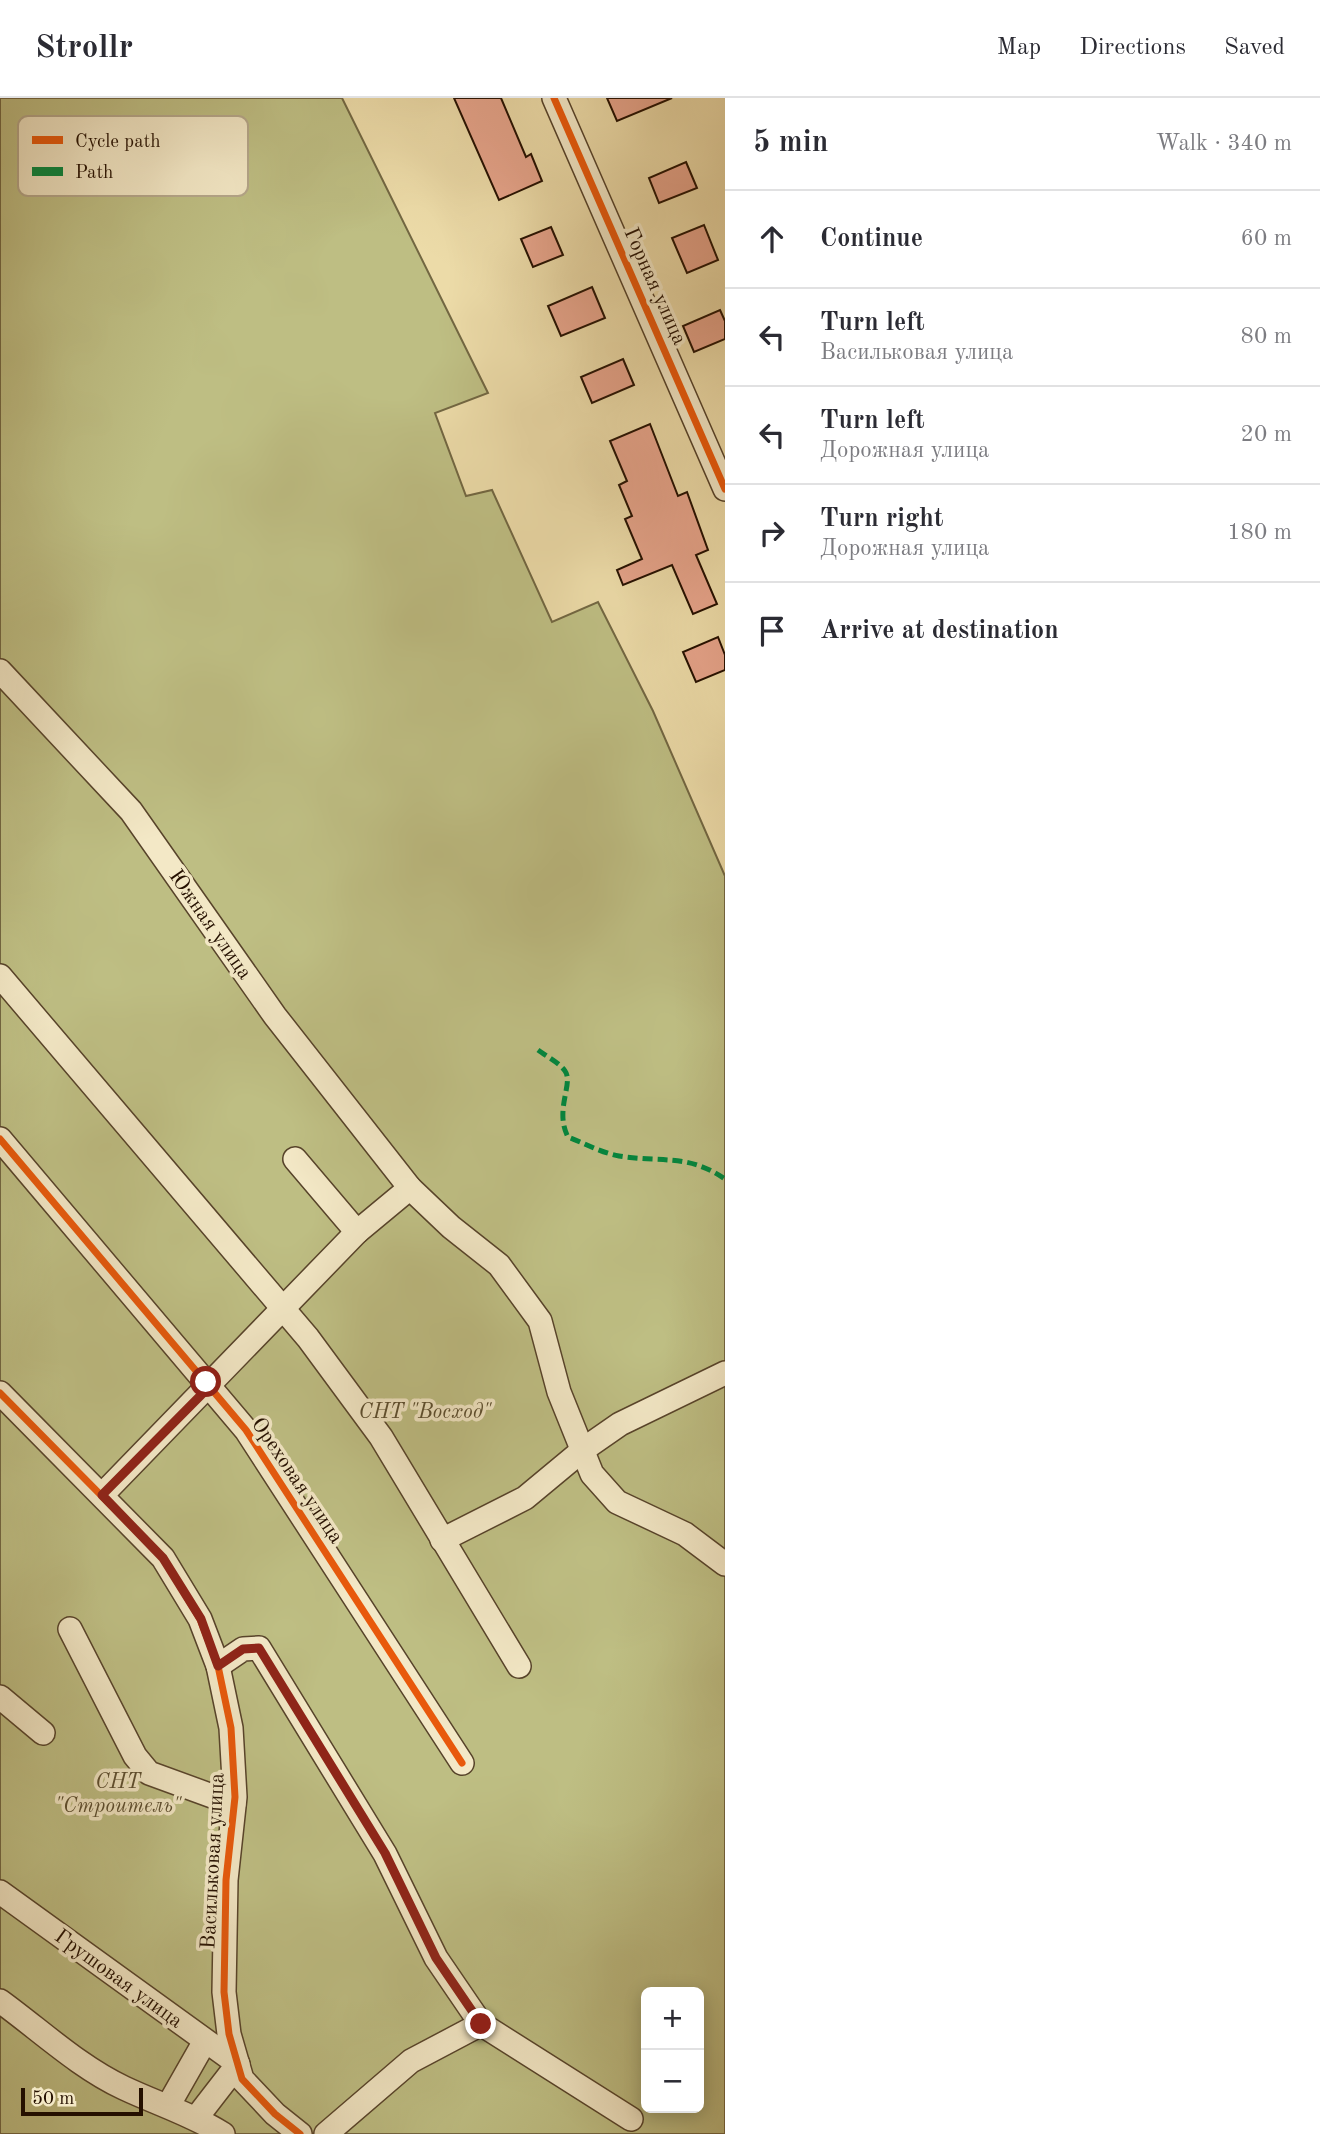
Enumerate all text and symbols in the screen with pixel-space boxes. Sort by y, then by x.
text: Strollr [35,32,133,65]
text: Map [997,36,1041,60]
text: Directions [1079,36,1186,60]
text: Saved [1224,36,1285,60]
legend [18,116,248,196]
text: 5 min [753,128,828,158]
text: Walk · 340 m [1156,132,1292,155]
text: Cycle path [75,133,161,152]
text: Path [75,164,113,183]
icon: ahead [753,220,791,258]
street label: Горная улица [619,225,690,348]
text: Continue [820,226,923,252]
text: 60 m [1241,227,1292,250]
text: Turn left [820,310,925,336]
icon: left [753,318,791,356]
text: 80 m [1241,325,1292,348]
text: Васильковая улица [820,341,1013,364]
text: Turn left [820,408,925,434]
icon: left [753,416,791,454]
text: 20 m [1241,423,1292,446]
text: Дорожная улица [820,439,989,462]
text: Turn right [820,506,943,532]
icon: right [753,514,791,552]
text: 180 m [1227,521,1292,544]
text: Дорожная улица [820,537,989,560]
icon: arrive [753,612,791,650]
text: Arrive at destination [820,618,1059,644]
street label: Южная улица [164,866,255,984]
route start [190,1366,221,1397]
park label: СНТ "Восход" [359,1402,492,1423]
street label: Ореховая улица [247,1414,347,1548]
park label: СНТ "Строитель" [55,1772,182,1817]
street label: Васильковая улица [198,1772,229,1950]
street label: Грушовая улица [50,1926,186,2033]
map controls [641,1987,704,2113]
button: + [641,1987,704,2050]
route end [465,2008,496,2039]
button: − [641,2050,704,2113]
scale bar [21,2085,144,2117]
text: 50 m [32,2090,74,2109]

